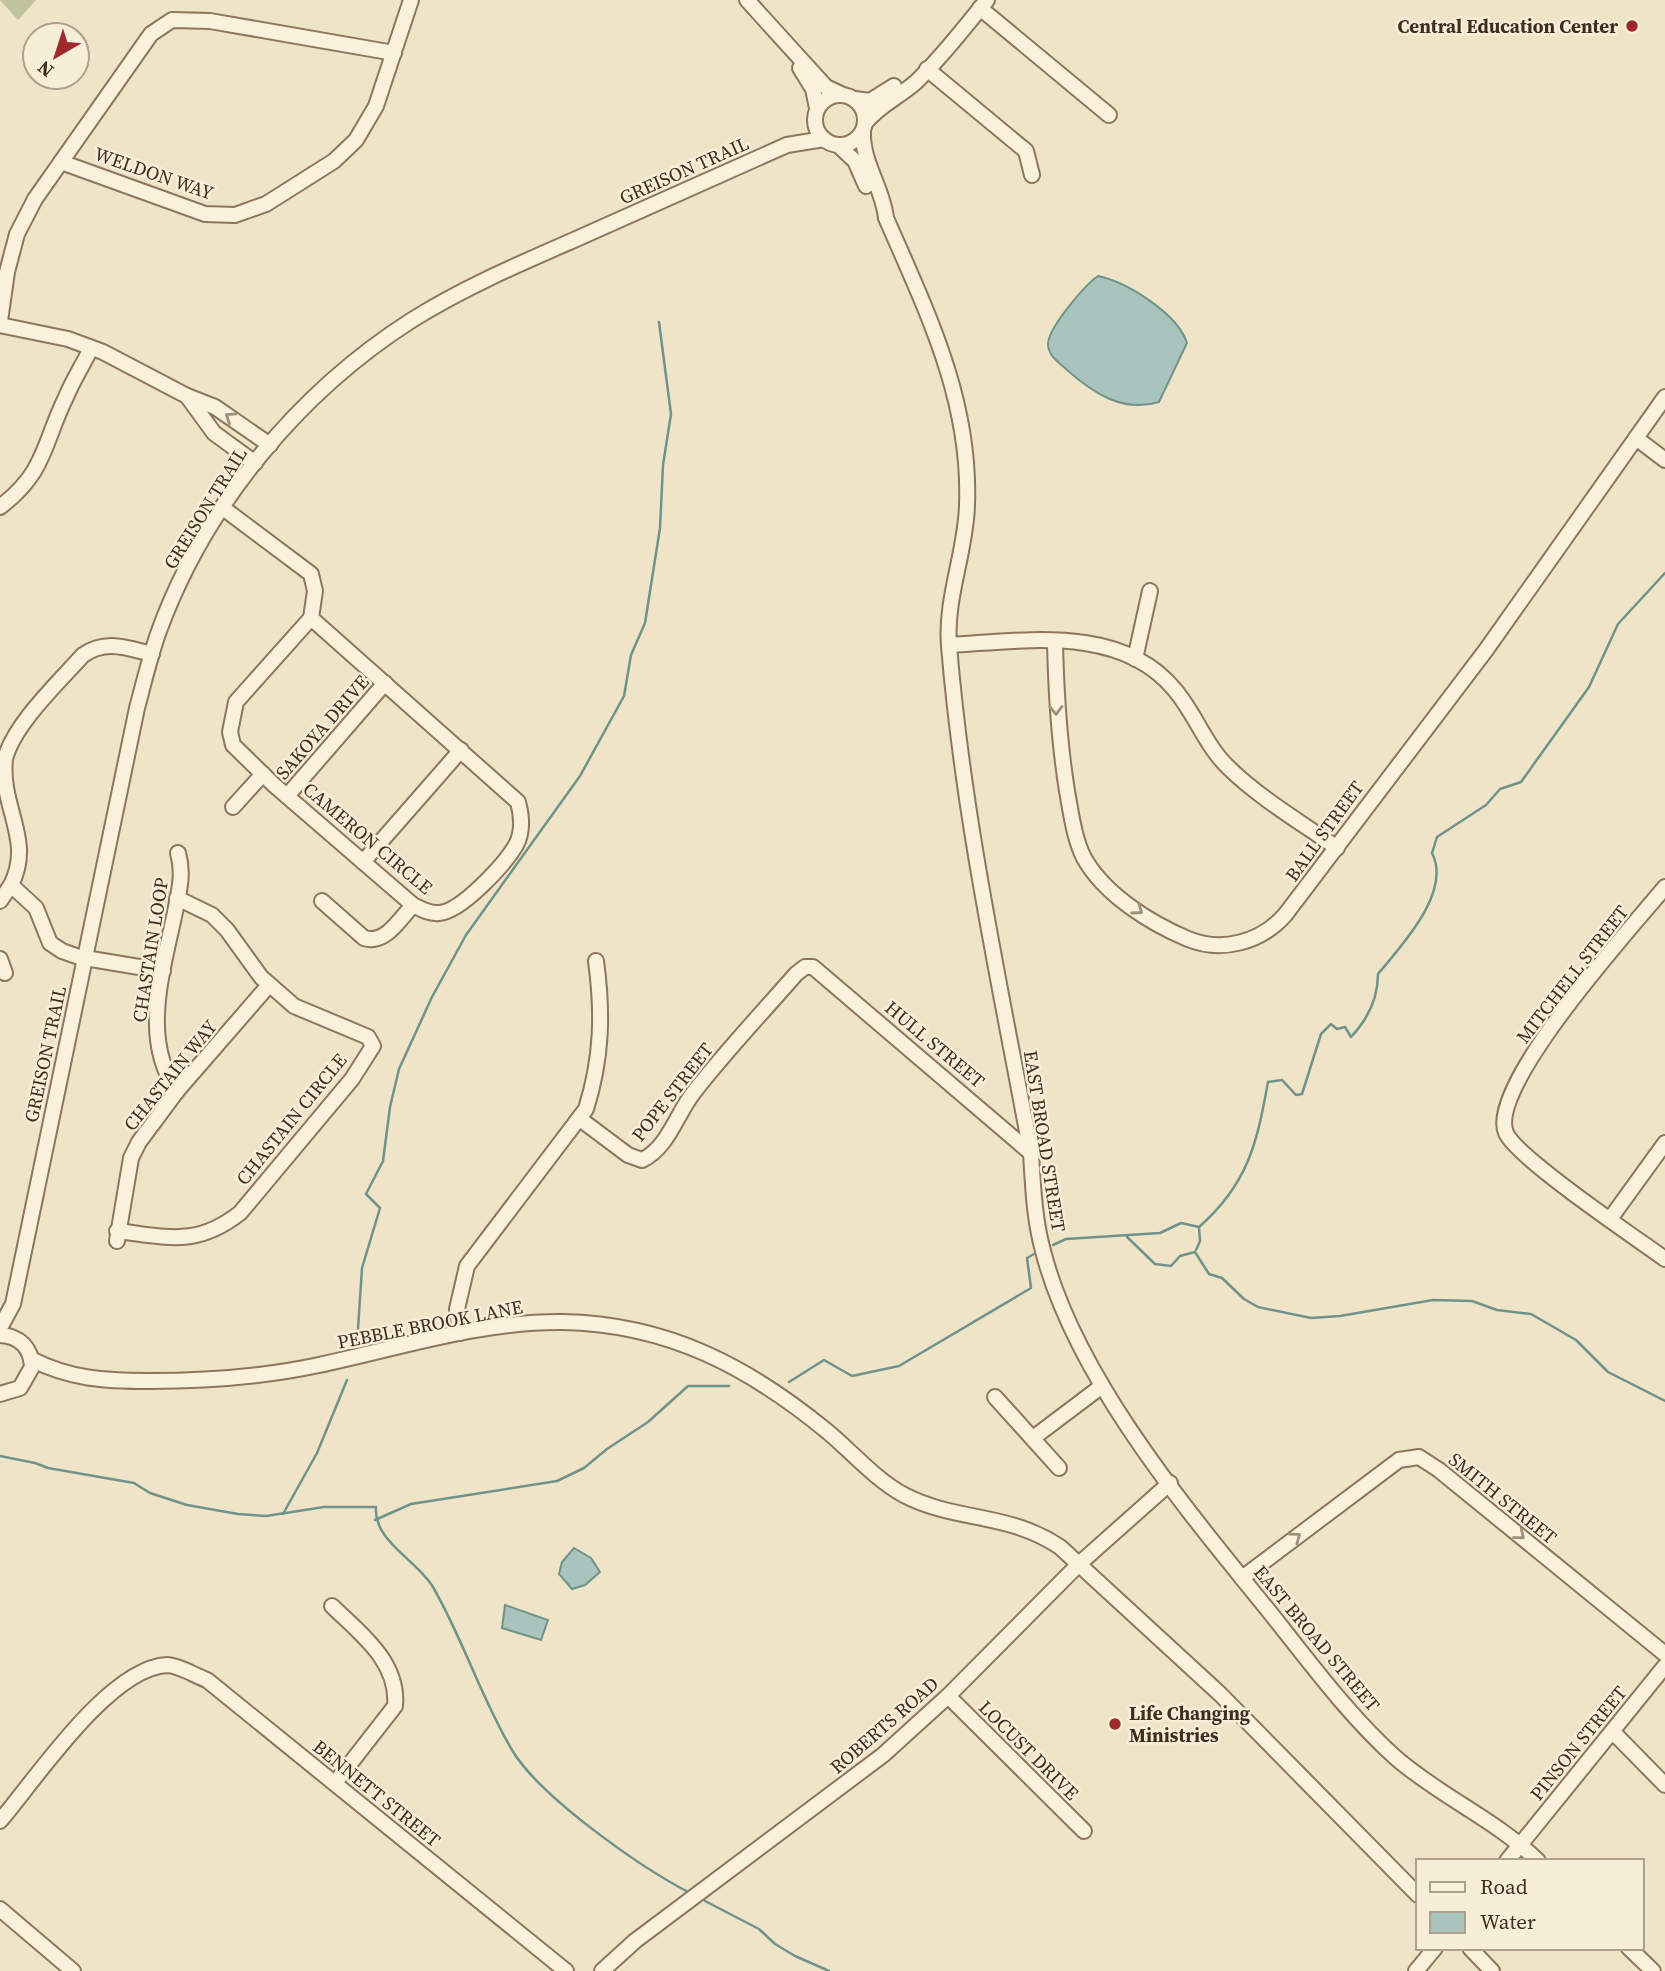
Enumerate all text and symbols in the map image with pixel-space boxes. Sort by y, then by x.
place label: Central Education Center [1398,13,1618,39]
marker: Central Education Center [1624,18,1640,34]
north arrow [21,21,91,91]
text: N [32,55,59,84]
street label: GREISON TRAIL [615,130,753,210]
street label: WELDON WAY [91,140,217,206]
one-way arrow [225,413,238,425]
street label: GREISON TRAIL [157,442,253,574]
street label: SAKOYA DRIVE [269,669,375,785]
one-way arrow [1048,705,1064,715]
street label: BALL STREET [1279,775,1370,886]
street label: CAMERON CIRCLE [298,776,438,900]
street label: CHASTAIN LOOP [126,876,174,1024]
street label: MITCHELL STREET [1510,899,1634,1048]
one-way arrow [1130,902,1143,915]
street label: GREISON TRAIL [18,983,72,1125]
street label: HULL STREET [880,995,991,1094]
street label: CHASTAIN WAY [117,1014,223,1136]
street label: POPE STREET [625,1037,719,1147]
street label: CHASTAIN CIRCLE [230,1048,352,1190]
street label: EAST BROAD STREET [1018,1048,1072,1234]
street label: PEBBLE BROOK LANE [335,1293,525,1355]
street label: SMITH STREET [1443,1446,1563,1550]
one-way arrow [1512,1527,1524,1540]
one-way arrow [1288,1533,1301,1545]
street label: EAST BROAD STREET [1248,1559,1386,1717]
street label: ROBERTS ROAD [824,1671,944,1779]
street label: PINSON STREET [1524,1680,1633,1806]
street label: LOCUST DRIVE [973,1694,1085,1806]
place label: Life Changing Ministries [1129,1700,1251,1748]
marker: Life Changing Ministries [1107,1716,1123,1732]
street label: BENNETT STREET [308,1733,447,1853]
legend [1416,1859,1644,1950]
text: Road [1480,1872,1528,1901]
text: Water [1480,1907,1536,1936]

